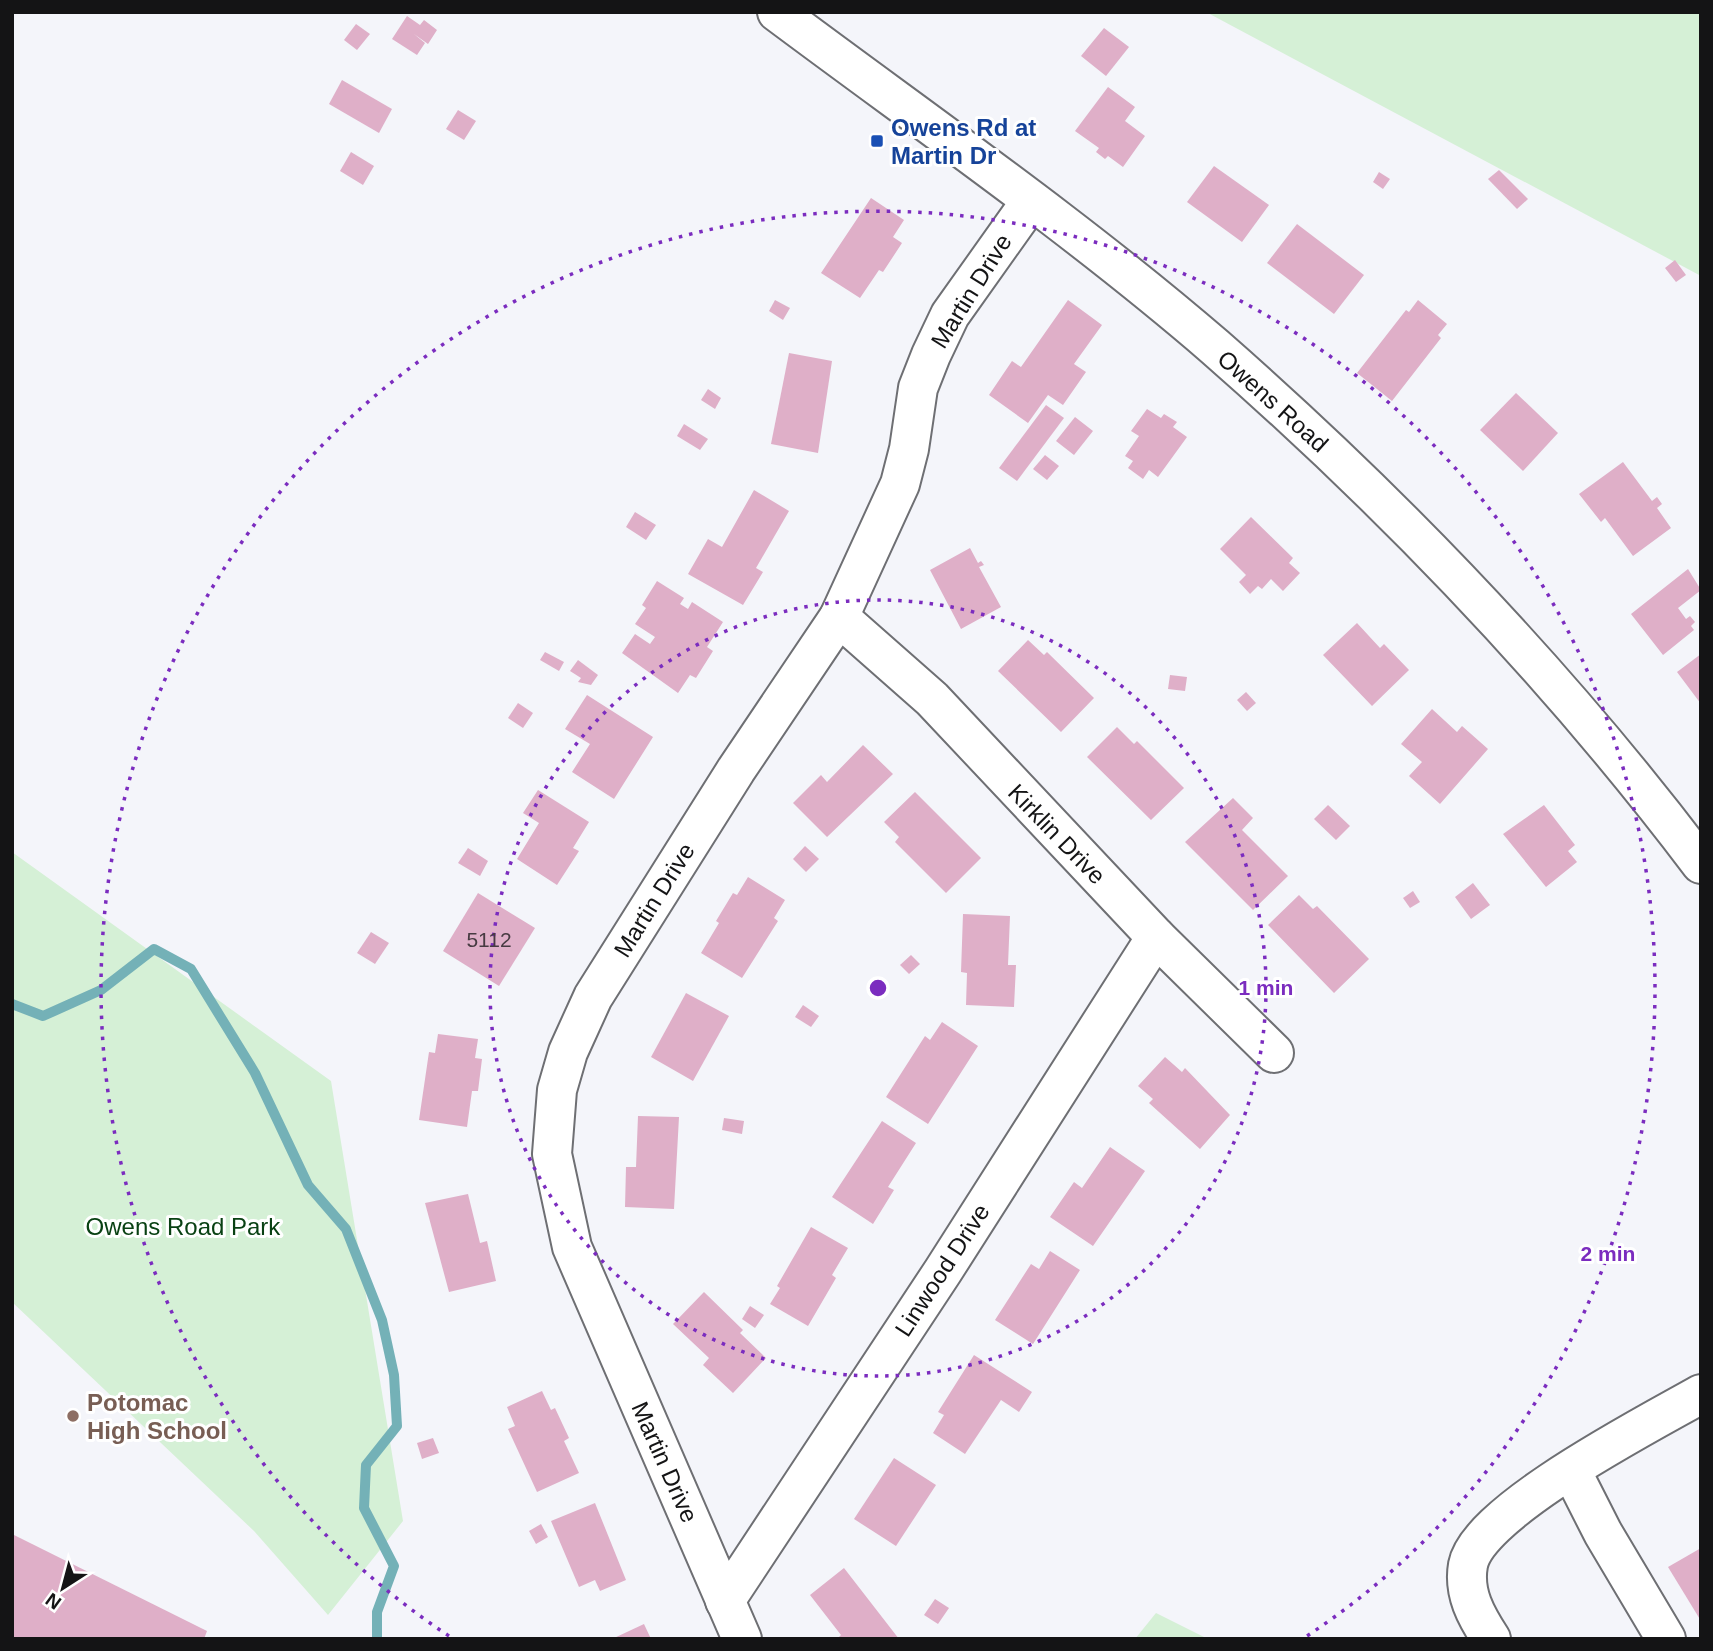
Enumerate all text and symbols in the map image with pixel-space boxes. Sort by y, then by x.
place label: Owens Rd at Martin Dr [891,114,1036,169]
marker: Owens Rd at Martin Dr [869,133,885,149]
street label: Martin Drive [925,229,1017,353]
street label: Owens Road [1212,345,1334,457]
street label: Kirklin Drive [1003,779,1111,889]
street label: Martin Drive [608,838,700,962]
house number: 5112 [466,928,512,951]
centre of rings [866,976,890,1000]
text: 1 min [1239,976,1293,999]
street label: Linwood Drive [889,1199,995,1341]
park label: Owens Road Park [86,1213,281,1240]
text: 2 min [1581,1242,1635,1265]
place label: Potomac High School [87,1389,227,1444]
street label: Martin Drive [626,1397,704,1527]
marker: Potomac High School [65,1408,81,1424]
north arrow [28,1553,98,1623]
text: N [42,1589,65,1614]

